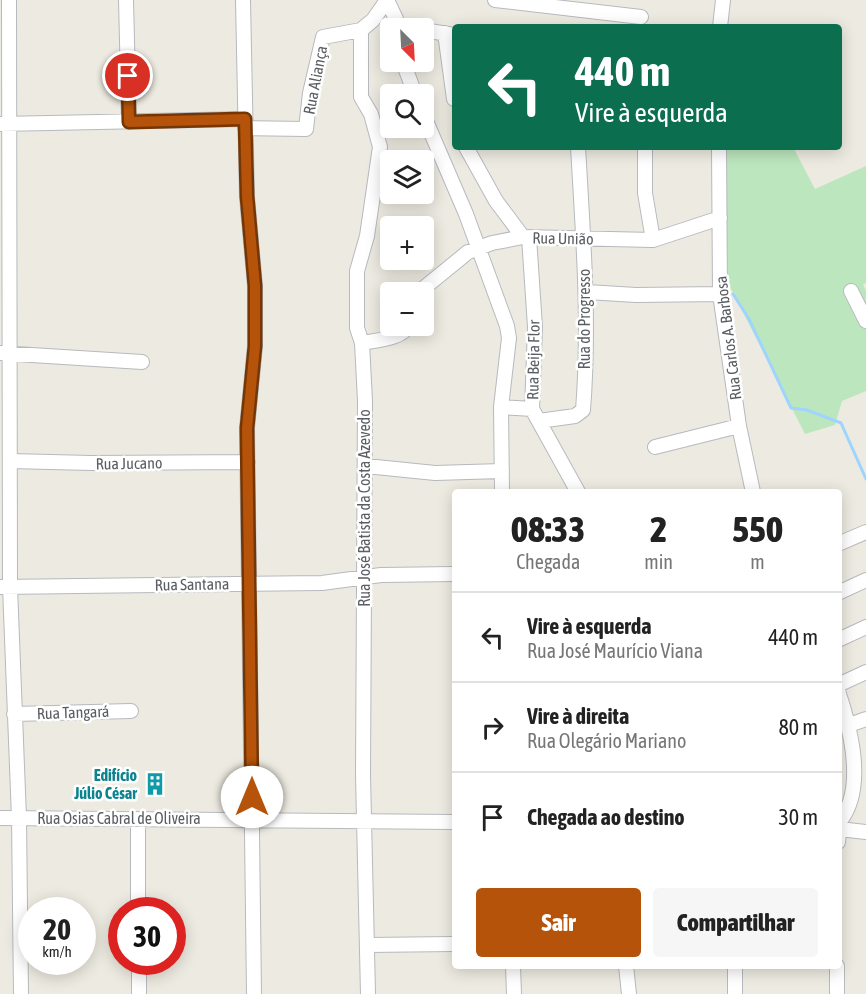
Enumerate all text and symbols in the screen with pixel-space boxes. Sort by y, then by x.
north arrow [380,18,434,72]
map controls [380,18,434,336]
street label: Rua Aliança [300,44,331,116]
text: 440 m [575,47,670,95]
icon: left [476,48,554,126]
pin [102,50,153,101]
icon: arrive [111,59,144,92]
button: search [380,84,434,138]
text: Vire à esquerda [575,97,728,128]
button: layers [380,150,434,204]
button: + [380,216,434,270]
street label: Rua União [532,228,594,248]
street label: Rua do Progresso [575,269,594,369]
street label: Rua Carlos A. Barbosa [711,275,745,401]
button: − [380,282,434,336]
street label: Rua Beija Flor [523,320,544,400]
street label: Rua José Batista da Costa Azevedo [355,409,373,607]
street label: Rua Jucano [95,453,163,473]
text: 08:33 [511,508,585,550]
text: 2 [650,508,667,550]
text: 550 [732,508,783,550]
text: Chegada [516,550,580,573]
text: min [644,550,673,573]
text: m [750,550,765,573]
street label: Rua Santana [155,574,229,594]
text: Vire à esquerda [527,613,652,639]
icon: left [476,621,509,654]
text: 440 m [768,624,818,650]
text: Rua José Maurício Viana [527,639,703,662]
street label: Rua Tangará [37,702,109,723]
text: Vire à direita [527,703,629,729]
icon: right [476,711,509,744]
text: 80 m [778,714,818,740]
text: Rua Olegário Mariano [527,729,686,752]
position arrow [220,765,284,829]
place label: Edifício Júlio César [73,766,137,802]
building icon: Edifício Júlio César [142,771,168,797]
icon: arrive [476,801,509,834]
text: Chegada ao destino [527,804,685,830]
text: 30 m [778,804,818,830]
street label: Rua Osias Cabral de Oliveira [37,809,201,827]
button: Sair [476,888,641,957]
button: Compartilhar [653,888,818,957]
speed limit sign: 30 [108,897,186,975]
text: 20 [43,912,71,946]
text: km/h [42,943,72,960]

